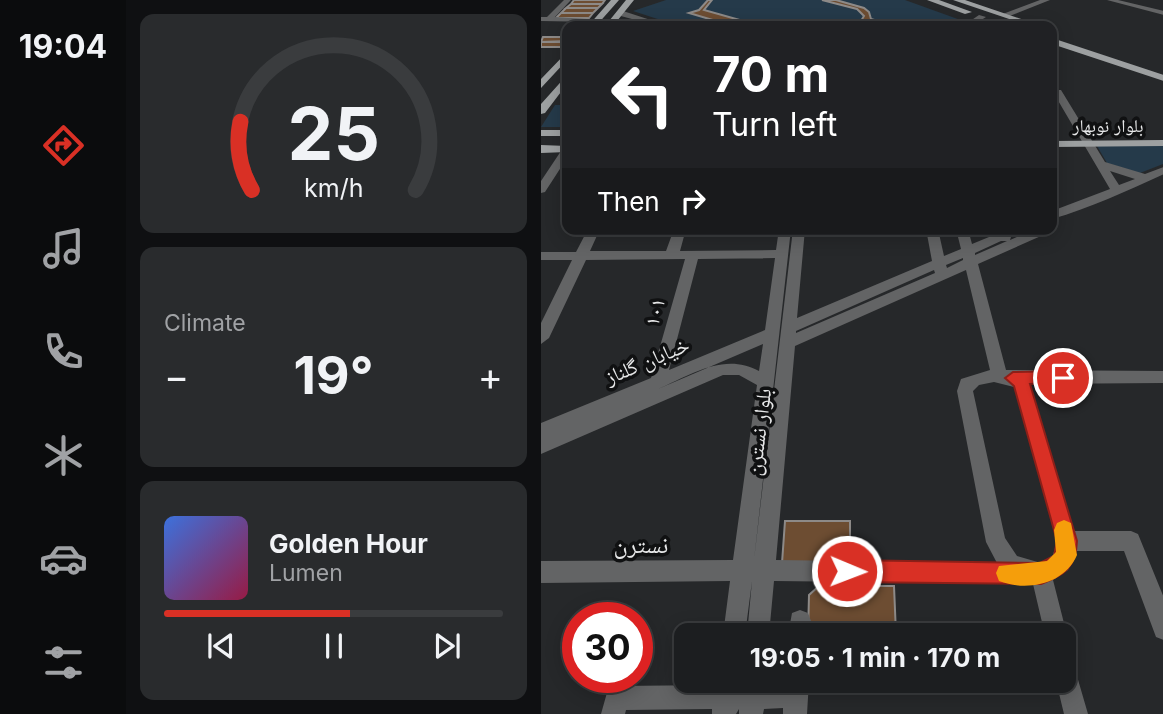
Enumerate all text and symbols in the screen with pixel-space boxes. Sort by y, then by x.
text: 19:04 [19,27,107,66]
text: 70 m [712,45,829,104]
icon: left [597,49,688,140]
text: 25 [287,89,380,178]
text: Turn left [712,105,837,144]
street label: بلوار نوبهار [1072,115,1143,137]
icon: directions [39,121,88,170]
text: km/h [304,172,363,202]
icon: right [674,182,712,220]
text: Then [597,186,660,217]
icon: music [39,224,88,273]
street label: ۱۰۱ [639,295,670,329]
text: Climate [164,309,246,337]
icon: phone [39,327,88,376]
street label: خیابان گلناز [600,332,693,390]
text: 19° [293,344,374,407]
pin [1033,348,1093,408]
text: − [164,353,189,399]
text: + [478,353,503,399]
icon: arrive [1044,359,1082,397]
street label: بلوار نسترن [741,387,776,477]
icon: climate [39,431,88,480]
text: Golden Hour [269,528,428,559]
street label: نسترن [614,530,668,559]
icon: car [39,534,88,583]
position arrow [810,534,884,608]
text: Lumen [269,559,343,587]
speed limit sign: 30 [562,602,653,693]
icon: previous [202,627,240,665]
icon: pause [315,627,353,665]
icon: next [428,627,466,665]
icon: filters [39,638,88,687]
text: 19:05 · 1 min · 170 m [750,642,1000,673]

